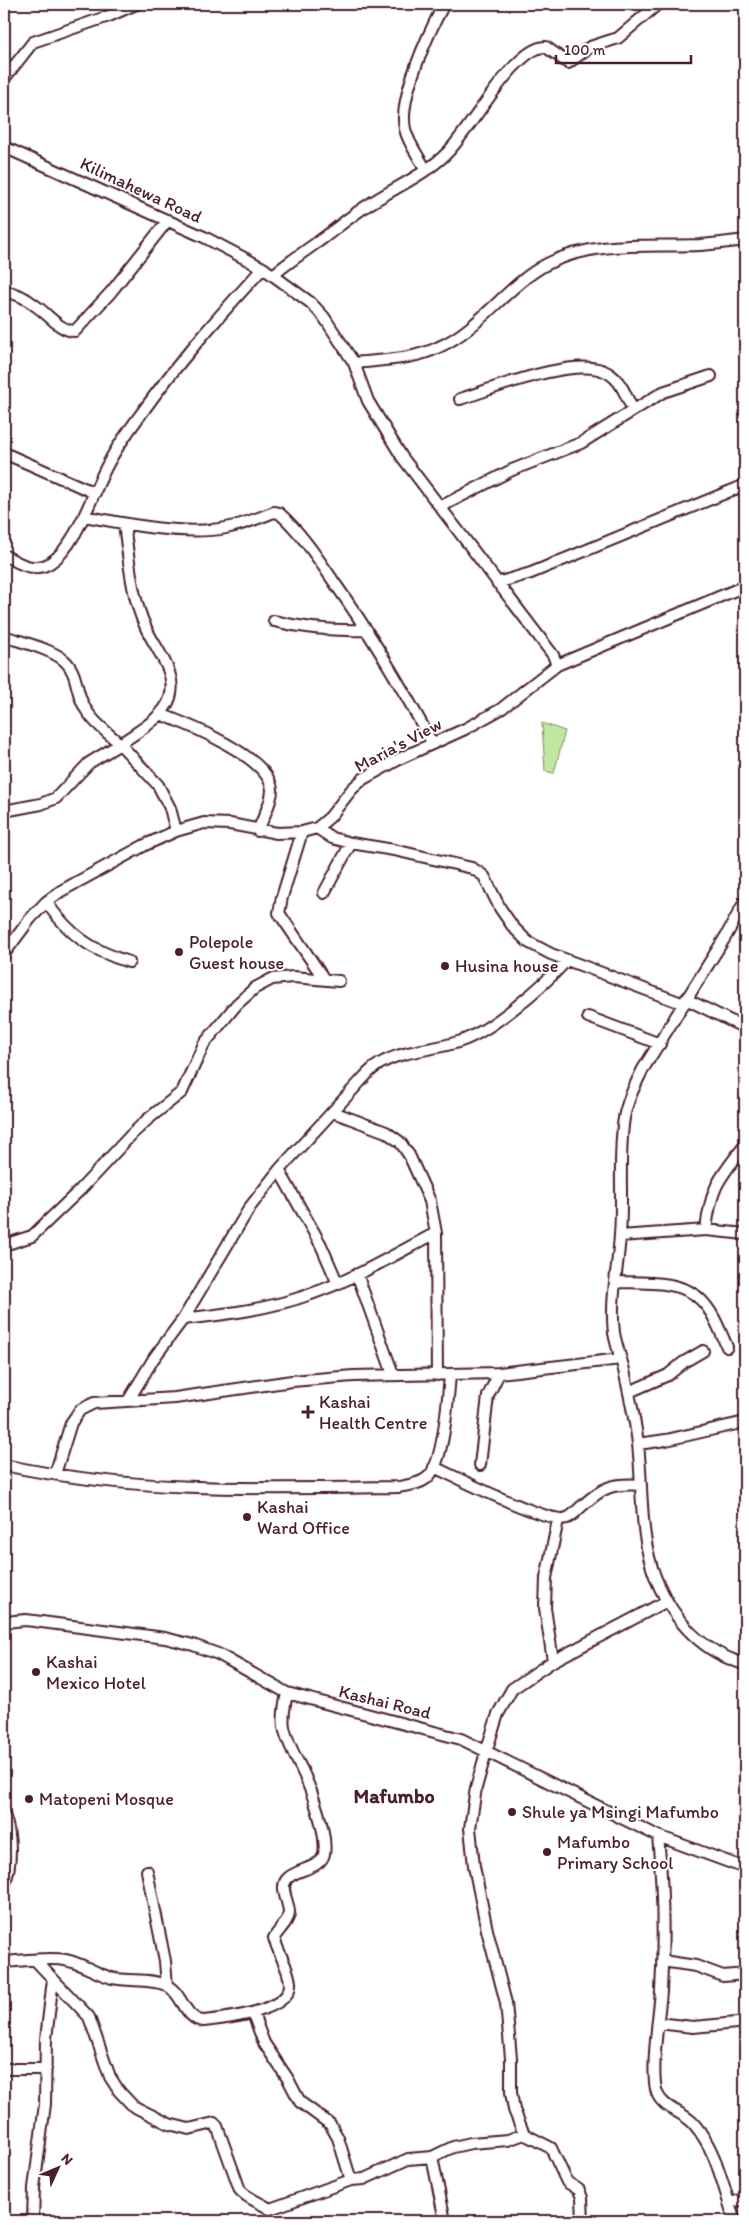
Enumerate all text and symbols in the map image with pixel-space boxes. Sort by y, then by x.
scale bar [556,32,692,64]
text: 100 m [564,41,606,59]
street label: Kilimahewa Road [77,152,206,228]
street label: Maria's View [350,713,446,777]
place label: Polepole Guest house [189,931,284,974]
marker: Polepole Guest house [173,946,185,958]
place label: Husina house [455,955,558,977]
marker: Husina house [439,960,451,972]
place label: Kashai Health Centre [319,1391,427,1434]
marker: Kashai Health Centre [301,1405,315,1419]
place label: Kashai Ward Office [257,1496,350,1539]
marker: Kashai Ward Office [241,1511,253,1523]
place label: Kashai Mexico Hotel [46,1651,146,1694]
marker: Kashai Mexico Hotel [30,1666,42,1678]
street label: Kashai Road [337,1680,433,1724]
district label: Mafumbo [353,1784,435,1808]
place label: Matopeni Mosque [39,1788,174,1810]
marker: Matopeni Mosque [23,1793,35,1805]
place label: Shule ya Msingi Mafumbo [522,1801,719,1823]
marker: Shule ya Msingi Mafumbo [506,1806,518,1818]
place label: Mafumbo Primary School [557,1831,673,1874]
marker: Mafumbo Primary School [541,1846,553,1858]
north arrow [32,2142,82,2192]
text: N [58,2150,76,2169]

